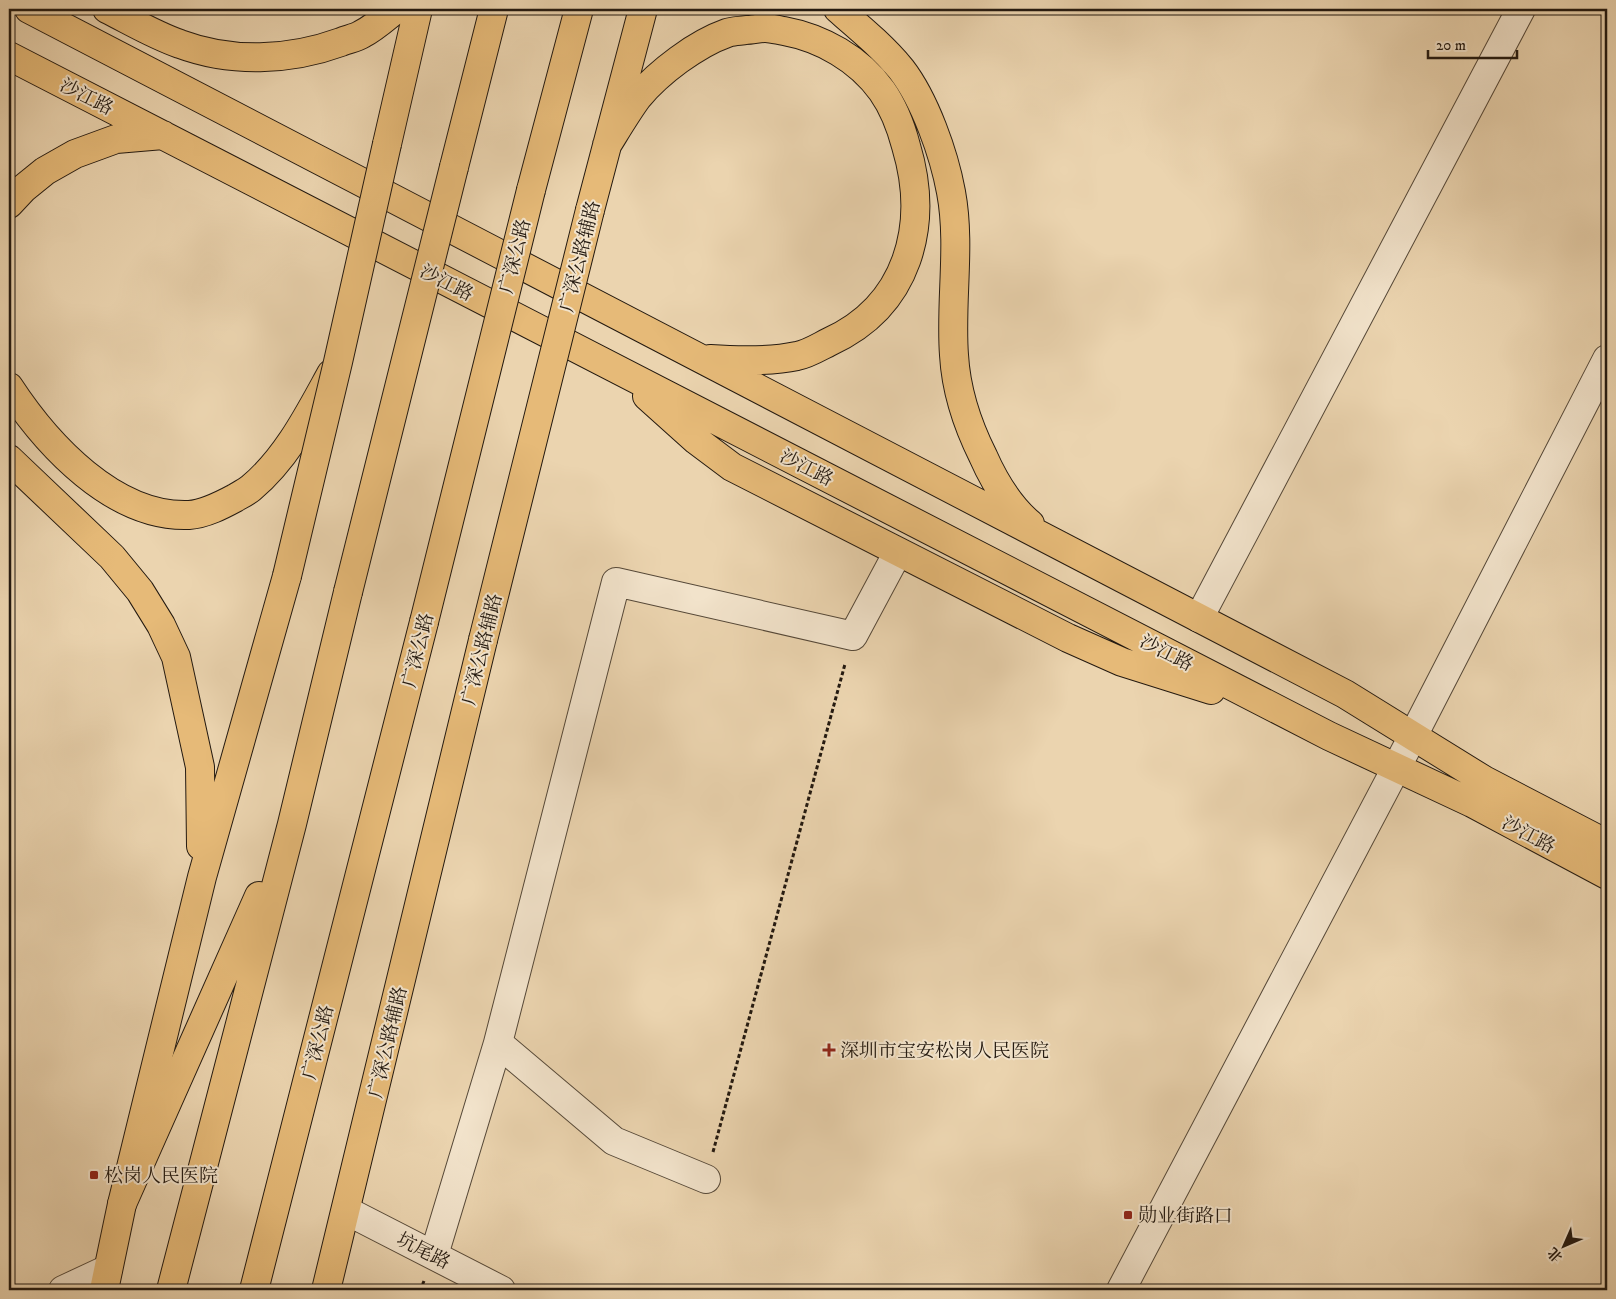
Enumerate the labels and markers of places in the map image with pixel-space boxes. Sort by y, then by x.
place label: 深圳市宝安松岗人民医院 [840,1040,1049,1063]
marker: 深圳市宝安松岗人民医院 [822,1043,836,1057]
place label: 松岗人民医院 [104,1165,218,1188]
marker: 松岗人民医院 [88,1169,100,1181]
place label: 勋业街路口 [1138,1205,1233,1228]
marker: 勋业街路口 [1122,1209,1134,1221]

